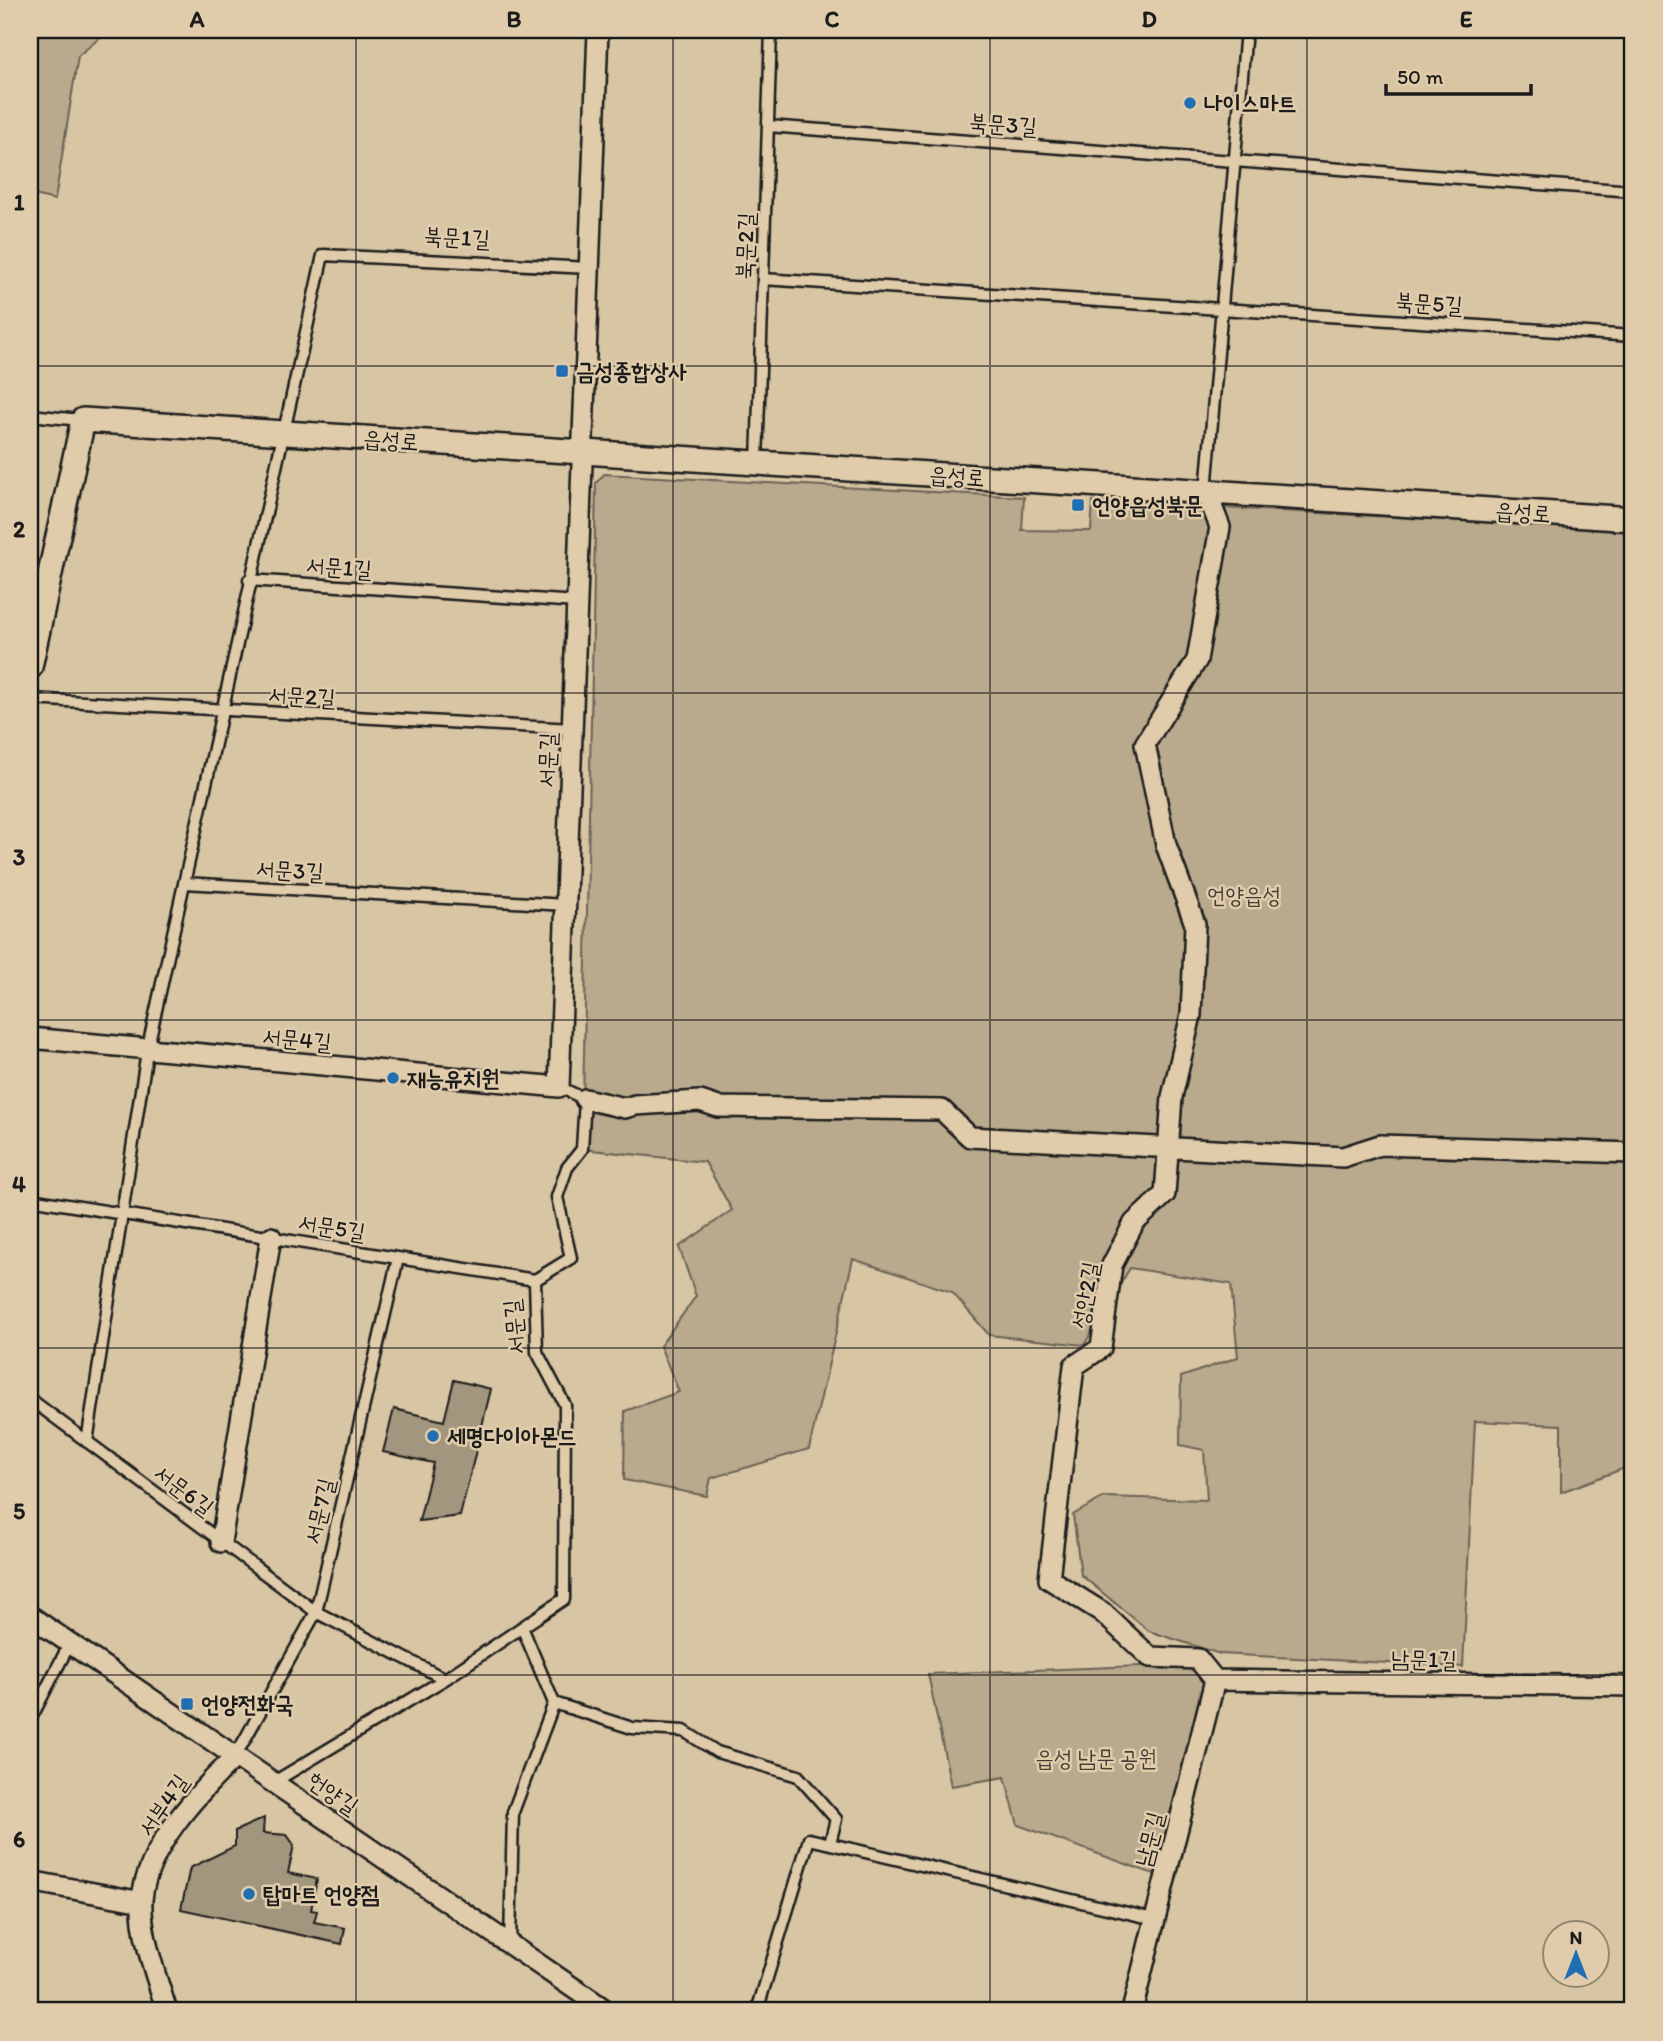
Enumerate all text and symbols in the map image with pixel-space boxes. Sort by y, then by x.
text: A [189,5,205,33]
text: B [507,5,522,33]
text: C [825,5,840,33]
text: D [1141,5,1157,33]
text: E [1460,5,1473,33]
scale bar [1386,52,1532,96]
text: 50 m [1397,64,1444,89]
place label: 나이스마트 [1204,89,1297,117]
marker: 나이스마트 [1182,95,1198,111]
street label: 북문3길 [968,108,1038,140]
text: 1 [14,188,25,216]
street label: 북문2길 [730,212,760,280]
street label: 북문1길 [423,221,491,253]
street label: 북문5길 [1394,287,1464,319]
place label: 금성종합상사 [576,357,688,385]
marker: 금성종합상사 [554,363,570,379]
street label: 읍성로 [362,424,420,456]
street label: 읍성로 [928,460,986,492]
place label: 언양읍성북문 [1092,491,1203,519]
street label: 읍성로 [1494,496,1552,528]
marker: 언양읍성북문 [1070,497,1086,513]
text: 2 [13,515,26,543]
street label: 서문1길 [305,551,373,583]
street label: 서문2길 [268,680,336,712]
street label: 서문길 [532,732,562,788]
text: 3 [13,843,26,871]
street label: 서문3길 [255,854,325,886]
park label: 언양읍성 [1207,881,1281,909]
street label: 서문4길 [261,1022,333,1056]
place label: 재능유치원 [407,1064,500,1092]
marker: 재능유치원 [385,1070,401,1086]
text: 4 [12,1170,26,1198]
street label: 서문5길 [296,1208,368,1246]
street label: 성안2길 [1065,1259,1105,1331]
street label: 서문길 [497,1298,531,1356]
place label: 세명다이아몬드 [447,1422,577,1450]
marker: 세명다이아몬드 [425,1428,441,1444]
street label: 서문6길 [149,1458,219,1522]
street label: 서문7길 [298,1475,340,1547]
text: 5 [13,1497,25,1525]
street label: 남문1길 [1391,1644,1457,1674]
place label: 언양전화국 [201,1690,294,1718]
marker: 언양전화국 [179,1696,195,1712]
park label: 읍성 남문 공원 [1035,1744,1157,1772]
street label: 헌양길 [302,1766,364,1820]
street label: 서부4길 [132,1769,194,1841]
street label: 남문길 [1129,1809,1169,1869]
text: 6 [13,1825,25,1853]
place label: 탑마트 언양점 [263,1880,380,1908]
marker: 탑마트 언양점 [241,1886,257,1902]
north arrow [1540,1918,1610,1988]
text: N [1570,1926,1582,1949]

